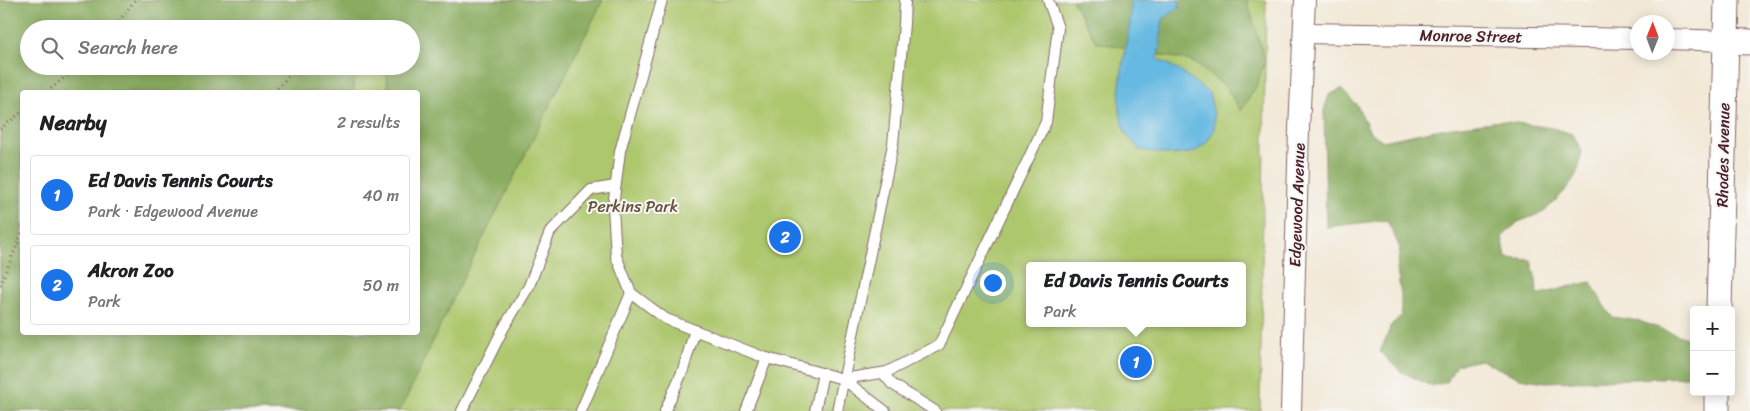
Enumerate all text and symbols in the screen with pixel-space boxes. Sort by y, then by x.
north arrow [1630,15,1675,60]
search box [20,20,420,75]
street label: Monroe Street [1419,21,1523,51]
text: Search here [78,31,178,64]
icon: search [38,34,66,62]
street label: Rhodes Avenue [1708,102,1738,208]
text: Nearby [40,104,106,142]
text: 2 results [337,108,400,137]
street label: Edgewood Avenue [1280,142,1314,268]
text: Ed Davis Tennis Courts [88,164,273,197]
text: 1 [54,181,60,210]
text: 40 m [362,181,399,210]
park label: Perkins Park [588,192,678,221]
text: Park · Edgewood Avenue [88,197,258,226]
pin: 2 [769,218,801,256]
text: Akron Zoo [88,254,174,287]
popup [1026,262,1246,327]
text: Ed Davis Tennis Courts [1044,264,1228,297]
your location [980,270,1006,296]
text: 2 [52,271,62,300]
text: 50 m [363,271,399,300]
text: Park [88,287,121,316]
text: Park [1044,297,1076,326]
map controls [1690,306,1735,396]
button: + [1690,306,1735,351]
pin: 1 [1120,343,1152,381]
button: − [1690,351,1735,396]

